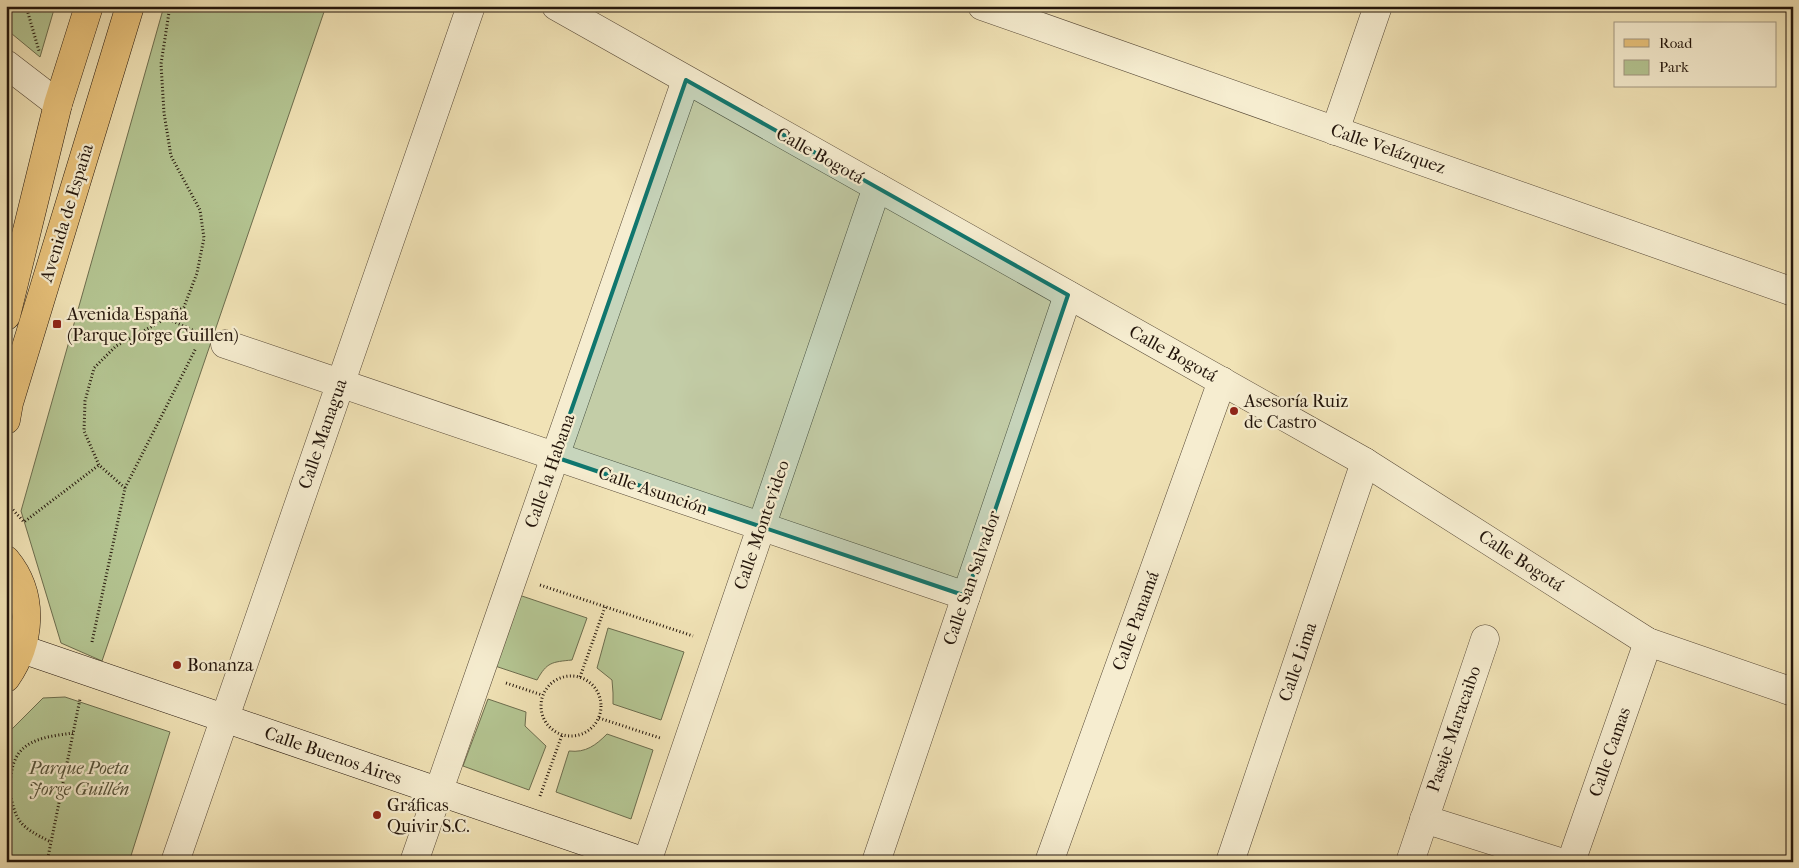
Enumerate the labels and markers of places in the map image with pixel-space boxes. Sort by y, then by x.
place label: Avenida España (Parque Jorge Guillen) [66,304,239,346]
marker: Avenida España (Parque Jorge Guillen) [51,318,63,330]
place label: Asesoría Ruiz de Castro [1243,391,1348,433]
marker: Asesoría Ruiz de Castro [1228,405,1240,417]
place label: Bonanza [187,655,254,676]
marker: Bonanza [171,659,183,671]
place label: Gráficas Quivir S.C. [387,795,470,837]
marker: Gráficas Quivir S.C. [371,809,383,821]

